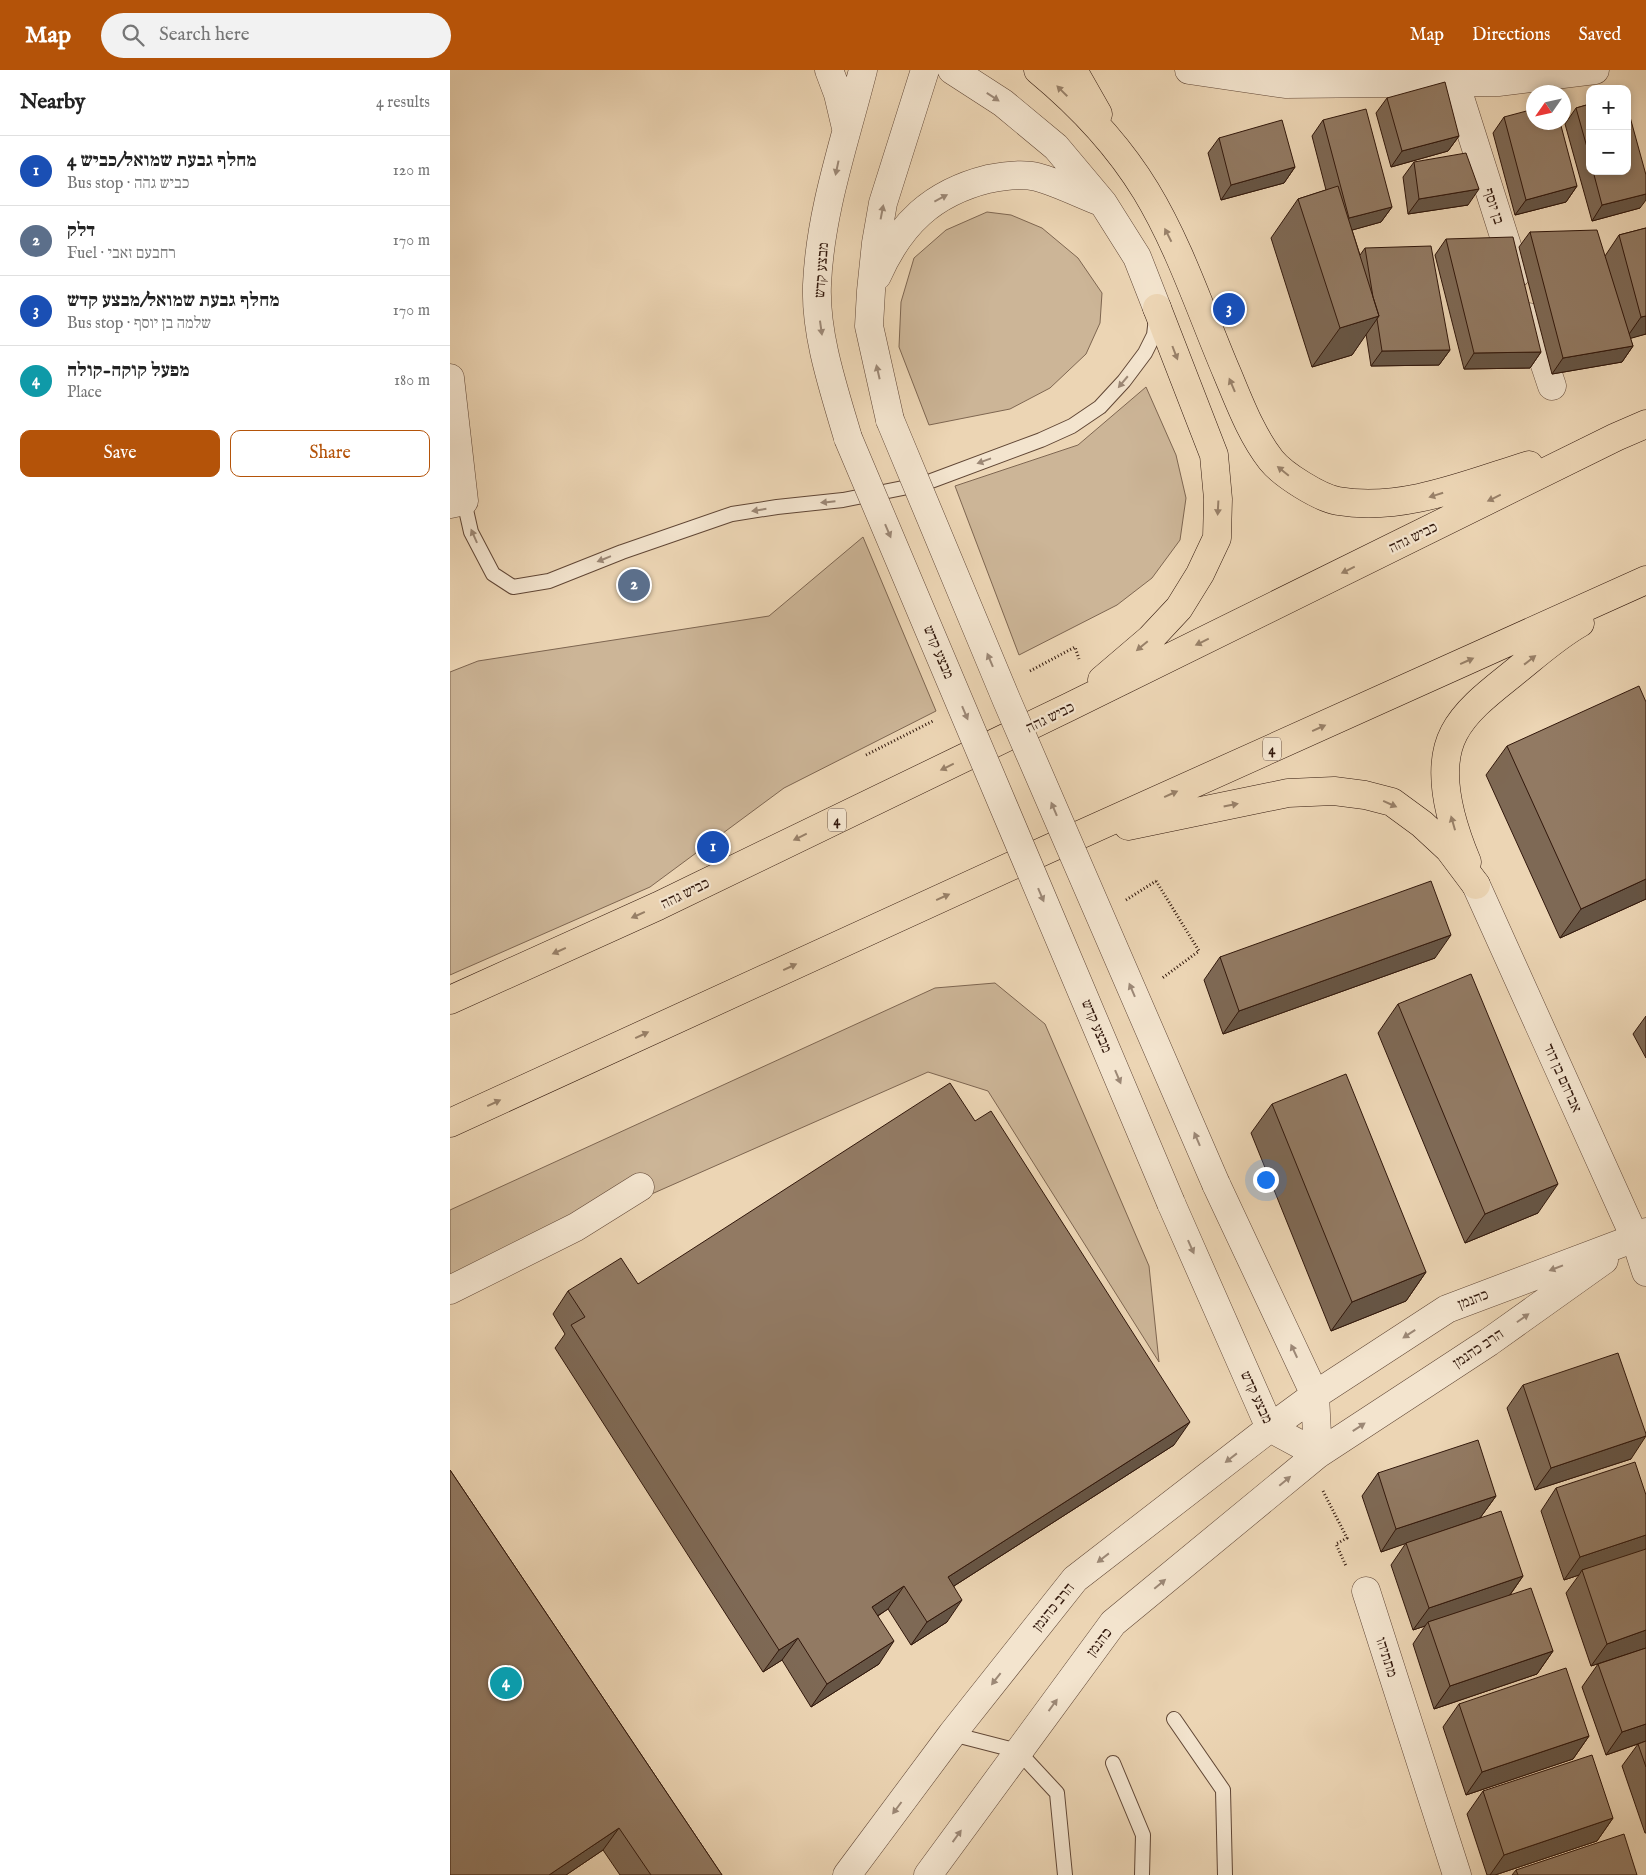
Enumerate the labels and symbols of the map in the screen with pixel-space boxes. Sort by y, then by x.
north arrow [1526,85,1571,130]
one-way arrow [1056,86,1068,98]
one-way arrow [986,92,1000,102]
one-way arrow [833,160,841,175]
street label: בן יוסף [1479,186,1508,227]
one-way arrow [933,194,948,202]
one-way arrow [878,203,886,219]
one-way arrow [1164,228,1172,242]
street label: מבצע קדש [810,241,833,299]
pin: 3 [1213,290,1245,328]
one-way arrow [817,321,825,337]
one-way arrow [1171,346,1179,361]
one-way arrow [874,365,882,380]
one-way arrow [1117,375,1129,387]
one-way arrow [1227,378,1235,392]
one-way arrow [977,458,992,465]
one-way arrow [1277,465,1290,476]
one-way arrow [1428,491,1443,499]
one-way arrow [1486,494,1501,502]
one-way arrow [820,498,836,506]
one-way arrow [1214,500,1222,516]
one-way arrow [750,506,766,514]
street label: כביש גהה [1386,518,1441,557]
one-way arrow [884,524,892,538]
one-way arrow [469,529,477,543]
one-way arrow [597,555,611,563]
pin: 2 [618,566,650,604]
one-way arrow [1341,566,1355,574]
street label: מבצע קדש [919,623,958,682]
one-way arrow [1195,638,1209,646]
one-way arrow [1137,640,1149,652]
one-way arrow [985,653,993,667]
one-way arrow [1523,655,1536,666]
one-way arrow [1460,656,1474,664]
street label: כביש גהה [1023,698,1078,737]
one-way arrow [961,706,969,720]
one-way arrow [1312,723,1326,731]
road number: 4 [1263,738,1281,761]
one-way arrow [939,762,954,771]
one-way arrow [1164,790,1178,798]
one-way arrow [1383,800,1397,808]
one-way arrow [1223,801,1238,809]
one-way arrow [1049,802,1057,816]
road number: 4 [828,808,846,832]
one-way arrow [1449,815,1457,830]
pin: 1 [697,828,729,866]
one-way arrow [793,833,807,841]
street label: כביש גהה [658,874,713,913]
one-way arrow [1038,888,1046,902]
one-way arrow [936,893,950,901]
one-way arrow [631,911,645,919]
one-way arrow [552,947,566,955]
one-way arrow [783,963,797,971]
one-way arrow [1128,983,1136,997]
street label: מבצע קדש [1077,997,1116,1056]
one-way arrow [635,1031,649,1039]
street label: אברהם בן דוד [1539,1041,1586,1116]
one-way arrow [1115,1070,1123,1084]
one-way arrow [487,1098,501,1106]
one-way arrow [1192,1132,1200,1146]
your location [1253,1167,1279,1193]
one-way arrow [1187,1240,1195,1254]
one-way arrow [1549,1265,1564,1272]
street label: כהנמן [1455,1285,1491,1314]
one-way arrow [1516,1312,1529,1323]
street label: הרב כהנמן [1449,1325,1507,1372]
one-way arrow [1402,1329,1416,1339]
one-way arrow [1290,1344,1298,1358]
street label: מבצע קדש [1236,1368,1277,1427]
one-way arrow [1352,1422,1365,1432]
one-way arrow [1224,1453,1238,1463]
one-way arrow [1279,1475,1292,1486]
one-way arrow [1097,1552,1110,1563]
street label: הרב כהנמן [1028,1579,1079,1636]
one-way arrow [1153,1579,1166,1590]
street label: כהנמן [1082,1624,1116,1661]
street label: מתתיהו [1371,1635,1402,1680]
pin: 4 [490,1664,522,1702]
one-way arrow [990,1672,1001,1685]
one-way arrow [1047,1699,1058,1712]
one-way arrow [892,1801,902,1815]
one-way arrow [951,1830,962,1843]

